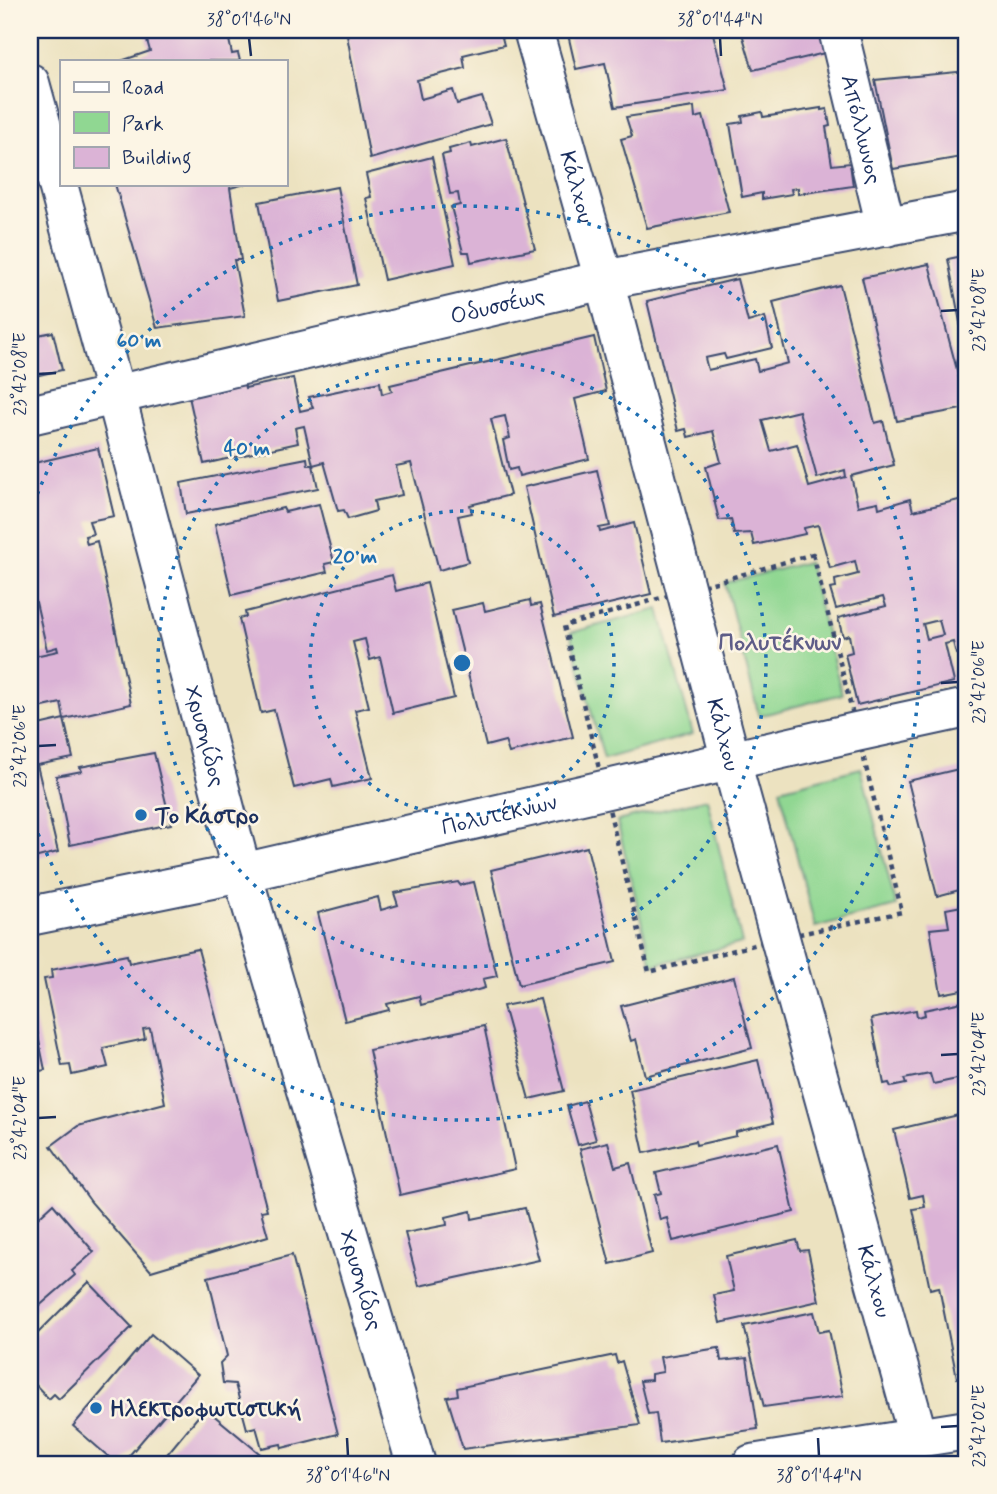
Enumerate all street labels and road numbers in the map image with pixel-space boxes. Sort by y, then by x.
street label: Απόλλωνος [832,72,888,187]
street label: Κάλχου [551,148,600,227]
street label: Οδυσσέως [448,281,548,333]
street label: Χρυσηίδος [176,682,232,790]
street label: Κάλχου [698,695,746,775]
street label: Πολυτέκνων [439,788,560,844]
street label: Χρυσηίδος [331,1226,389,1334]
street label: Κάλχου [849,1242,897,1321]

